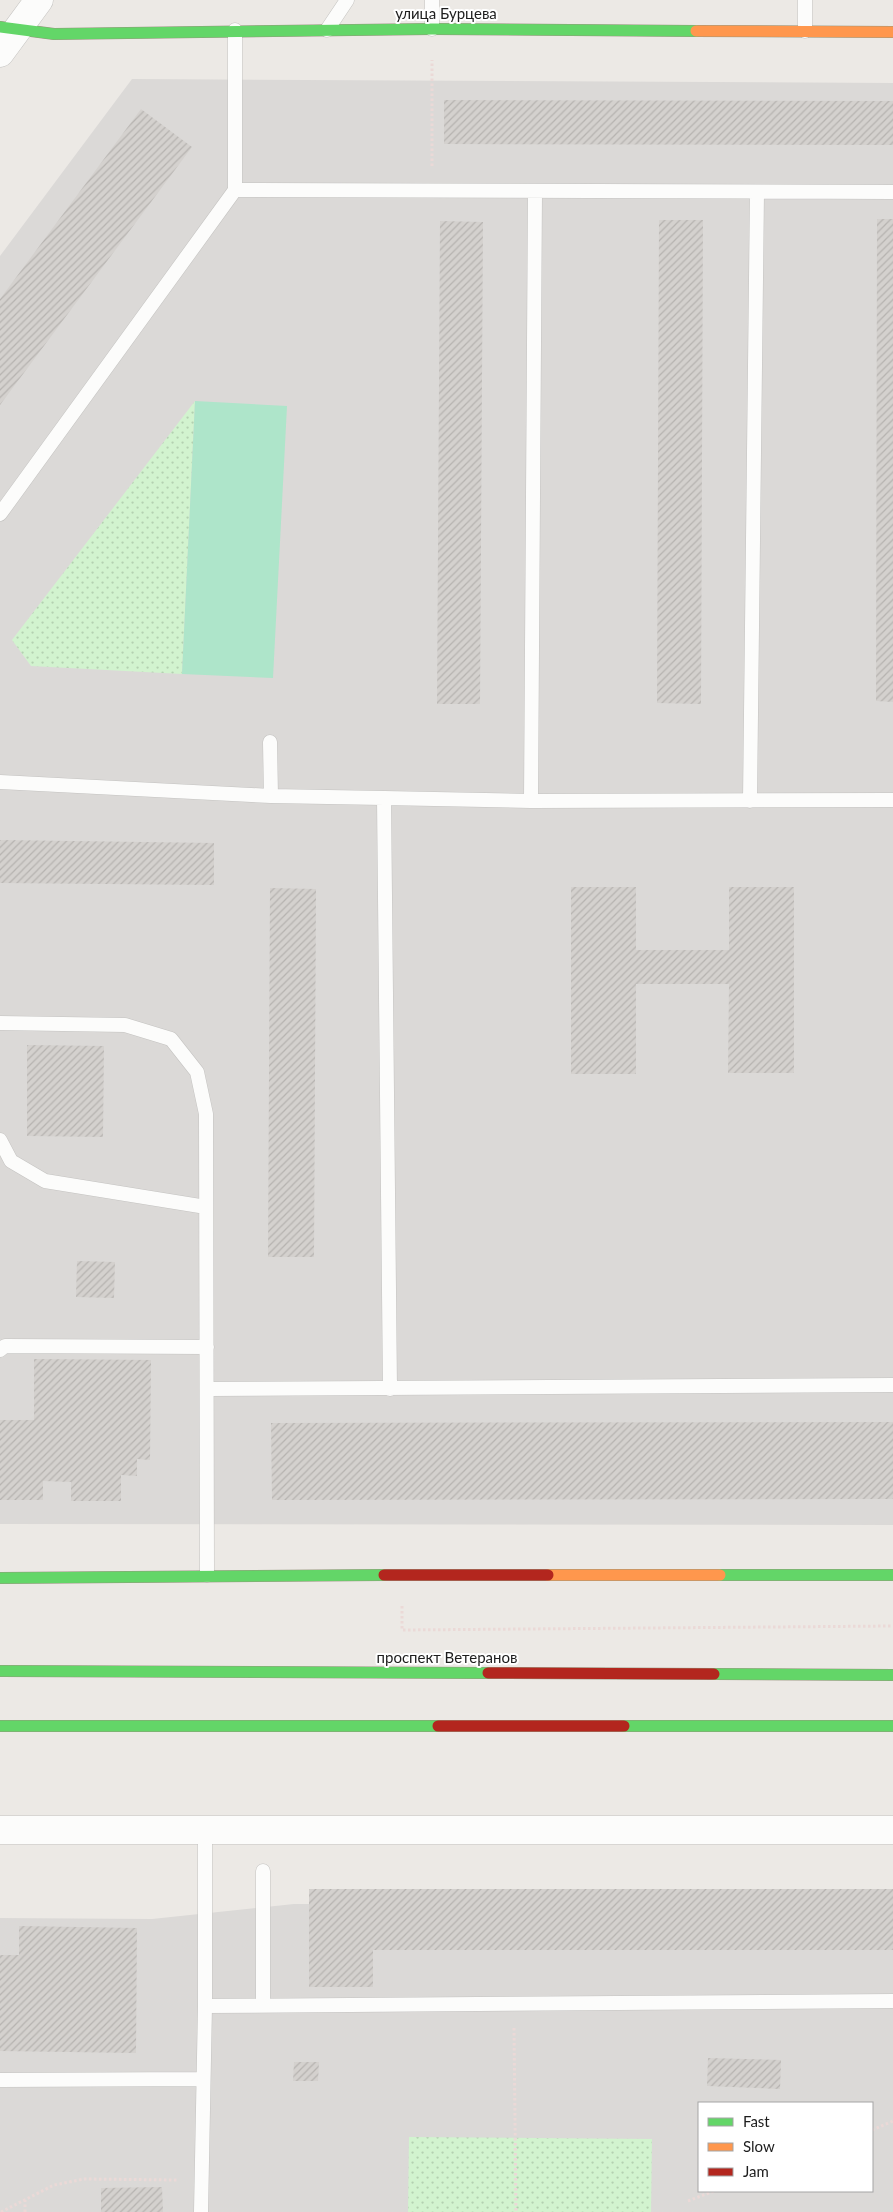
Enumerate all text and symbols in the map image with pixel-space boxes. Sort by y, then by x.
street label: улица Бурцева [395,4,497,22]
street label: проспект Ветеранов [377,1648,517,1666]
legend [698,2102,873,2192]
text: Fast [743,2112,770,2130]
text: Slow [743,2137,775,2155]
text: Jam [743,2162,769,2180]

